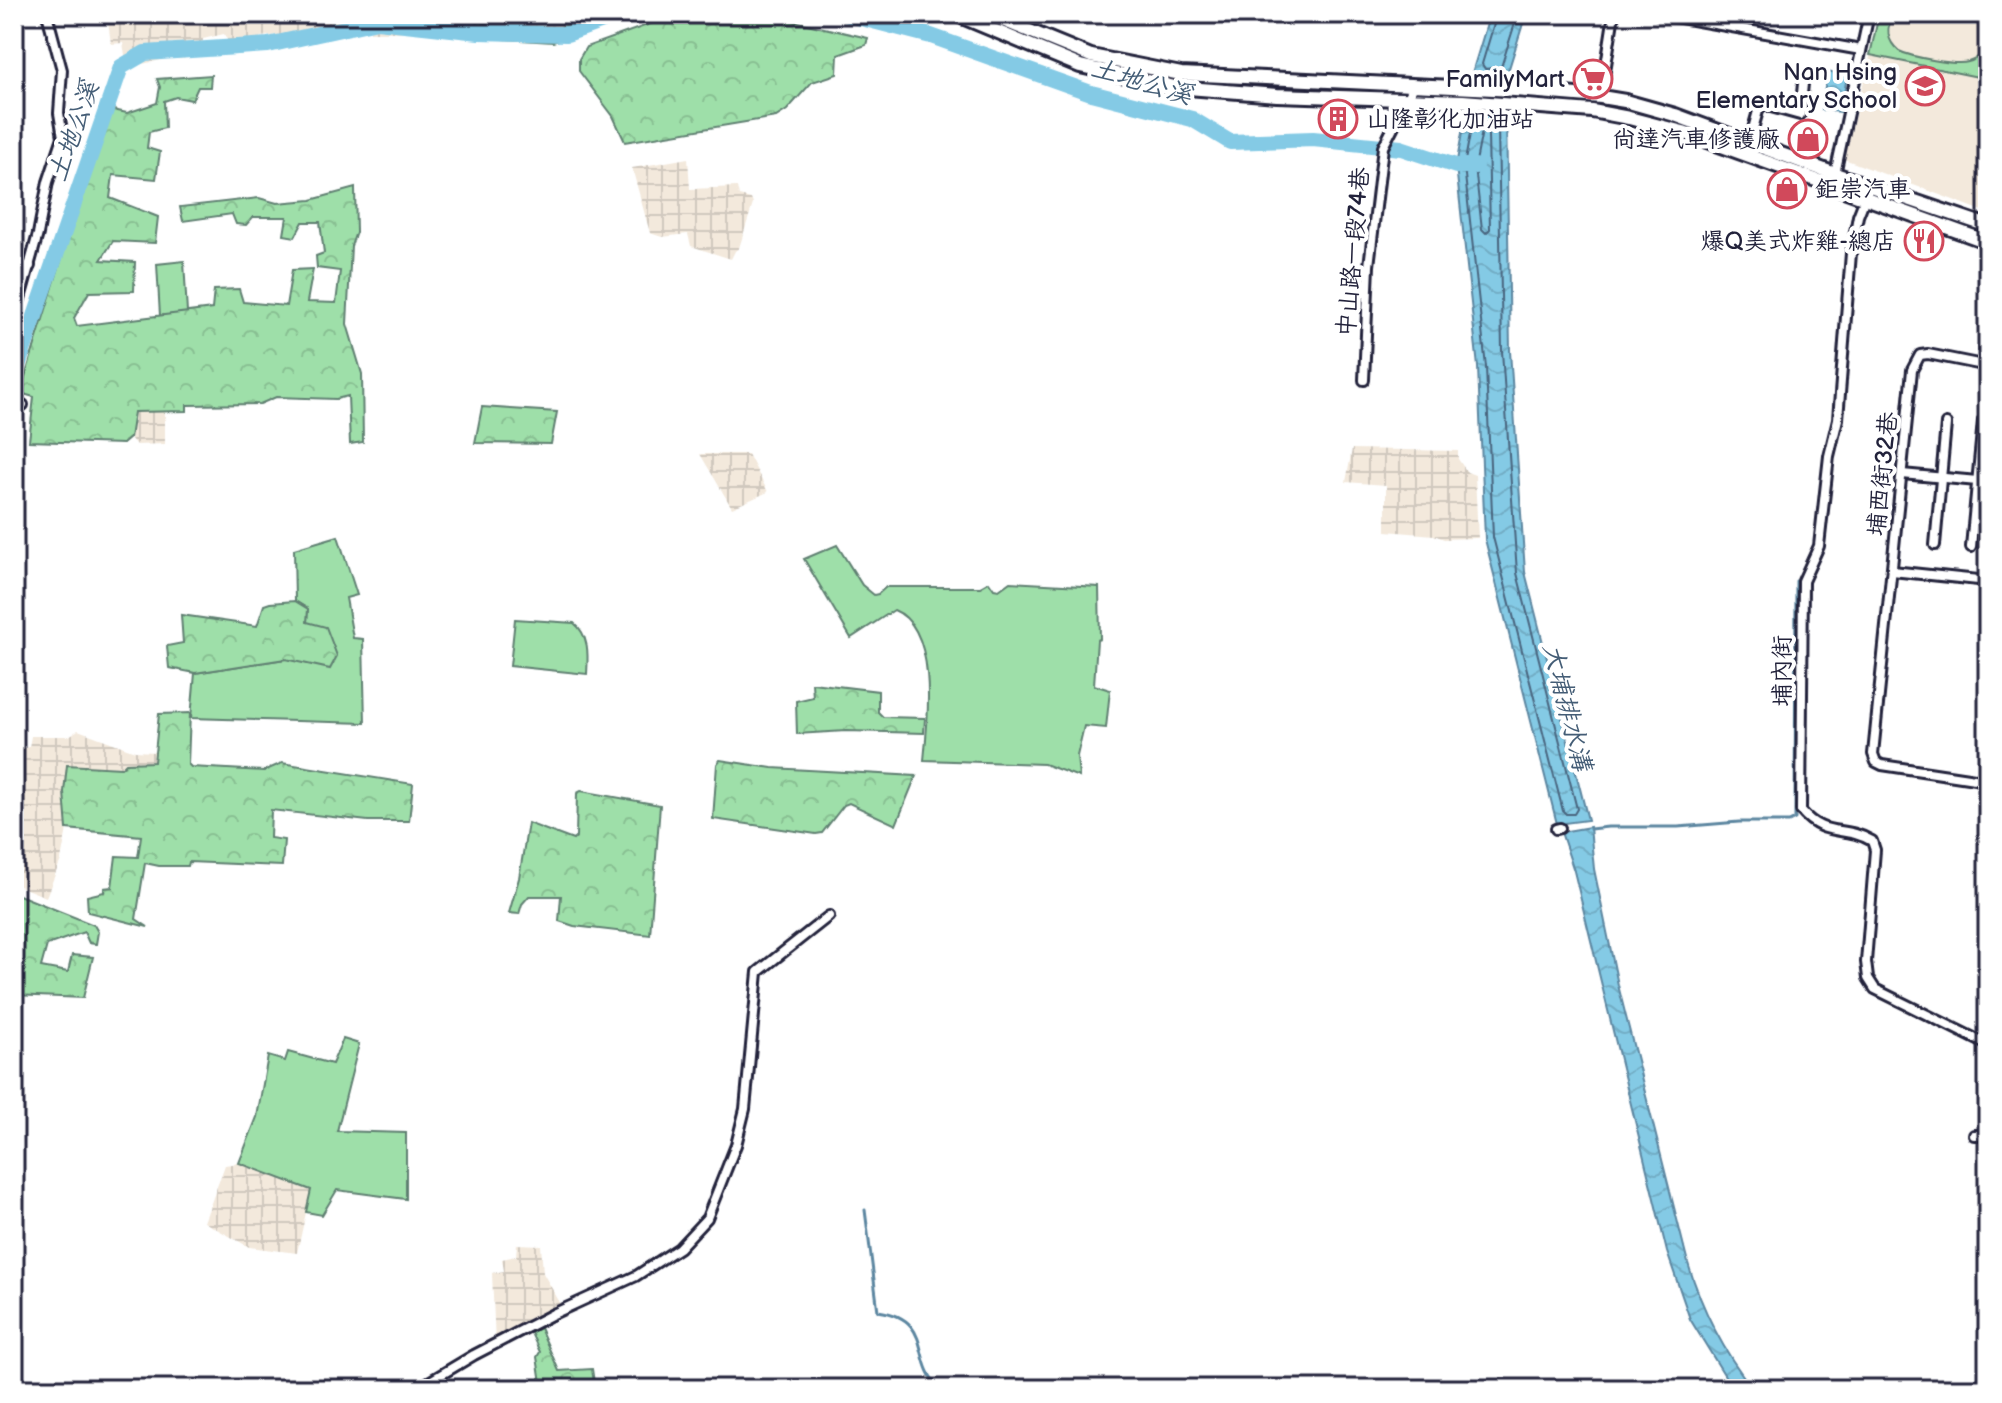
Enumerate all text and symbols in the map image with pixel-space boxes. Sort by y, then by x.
water label: 土地公溪 [1087,53,1198,112]
supermarket icon: FamilyMart [1572,58,1614,100]
place label: Nan Hsing Elementary School [1696,58,1897,115]
place label: FamilyMart [1446,65,1566,94]
school or university icon: Nan Hsing Elementary School [1904,65,1946,107]
water label: 土地公溪 [43,75,107,186]
building icon: 山隆彰化加油站 [1317,98,1359,140]
place label: 山隆彰化加油站 [1366,105,1534,134]
shop icon: 尚達汽車修護廠 [1787,118,1829,160]
place label: 尚達汽車修護廠 [1612,125,1780,154]
street label: 中山路一段74巷 [1332,166,1375,338]
shop icon: 鉅崇汽車 [1766,168,1808,210]
place label: 鉅崇汽車 [1815,175,1911,204]
restaurant icon: 爆Q美式炸雞-總店 [1903,220,1945,262]
place label: 爆Q美式炸雞-總店 [1701,227,1896,256]
street label: 埔西街32巷 [1862,410,1903,538]
street label: 埔內街 [1768,635,1797,707]
water label: 大埔排水溝 [1536,641,1598,776]

